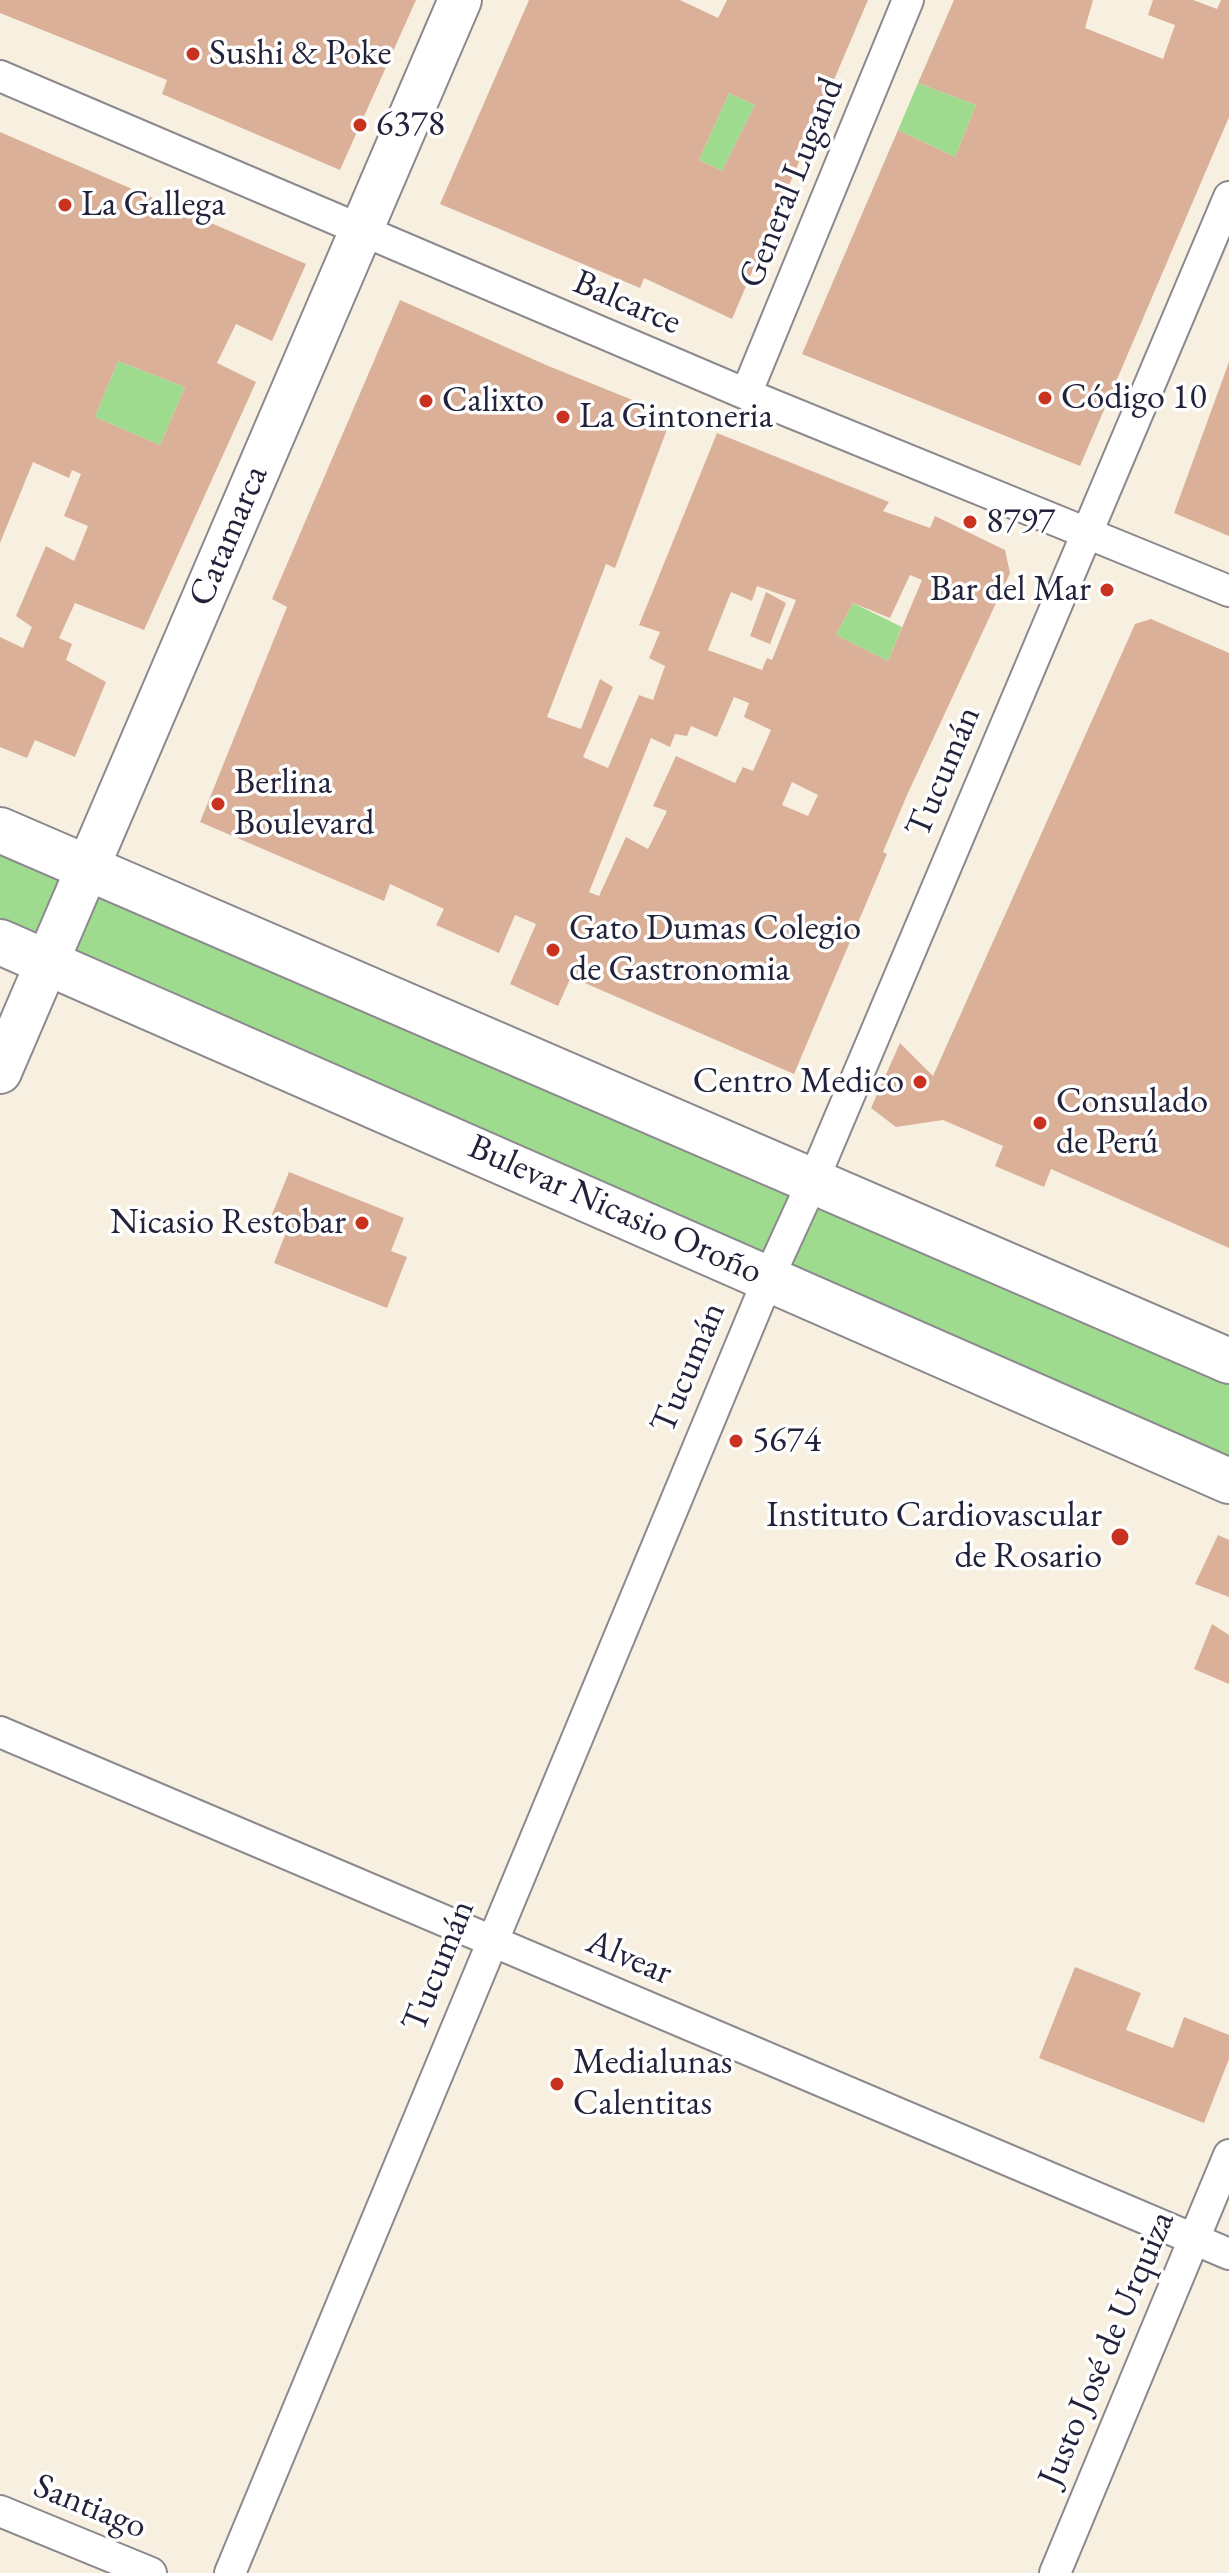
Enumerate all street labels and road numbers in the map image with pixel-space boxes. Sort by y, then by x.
street label: General Lugand [730,72,854,294]
street label: Balcarce [567,261,687,345]
street label: Catamarca [180,459,278,613]
street label: Tucumán [897,700,991,844]
street label: Bulevar Nicasio Oroño [461,1126,769,1294]
street label: Tucumán [642,1296,736,1440]
street label: Tucumán [393,1894,485,2038]
street label: Alvear [580,1921,678,1995]
street label: Justo José de Urquiza [1030,2205,1184,2493]
street label: Santiago [27,2465,153,2549]

